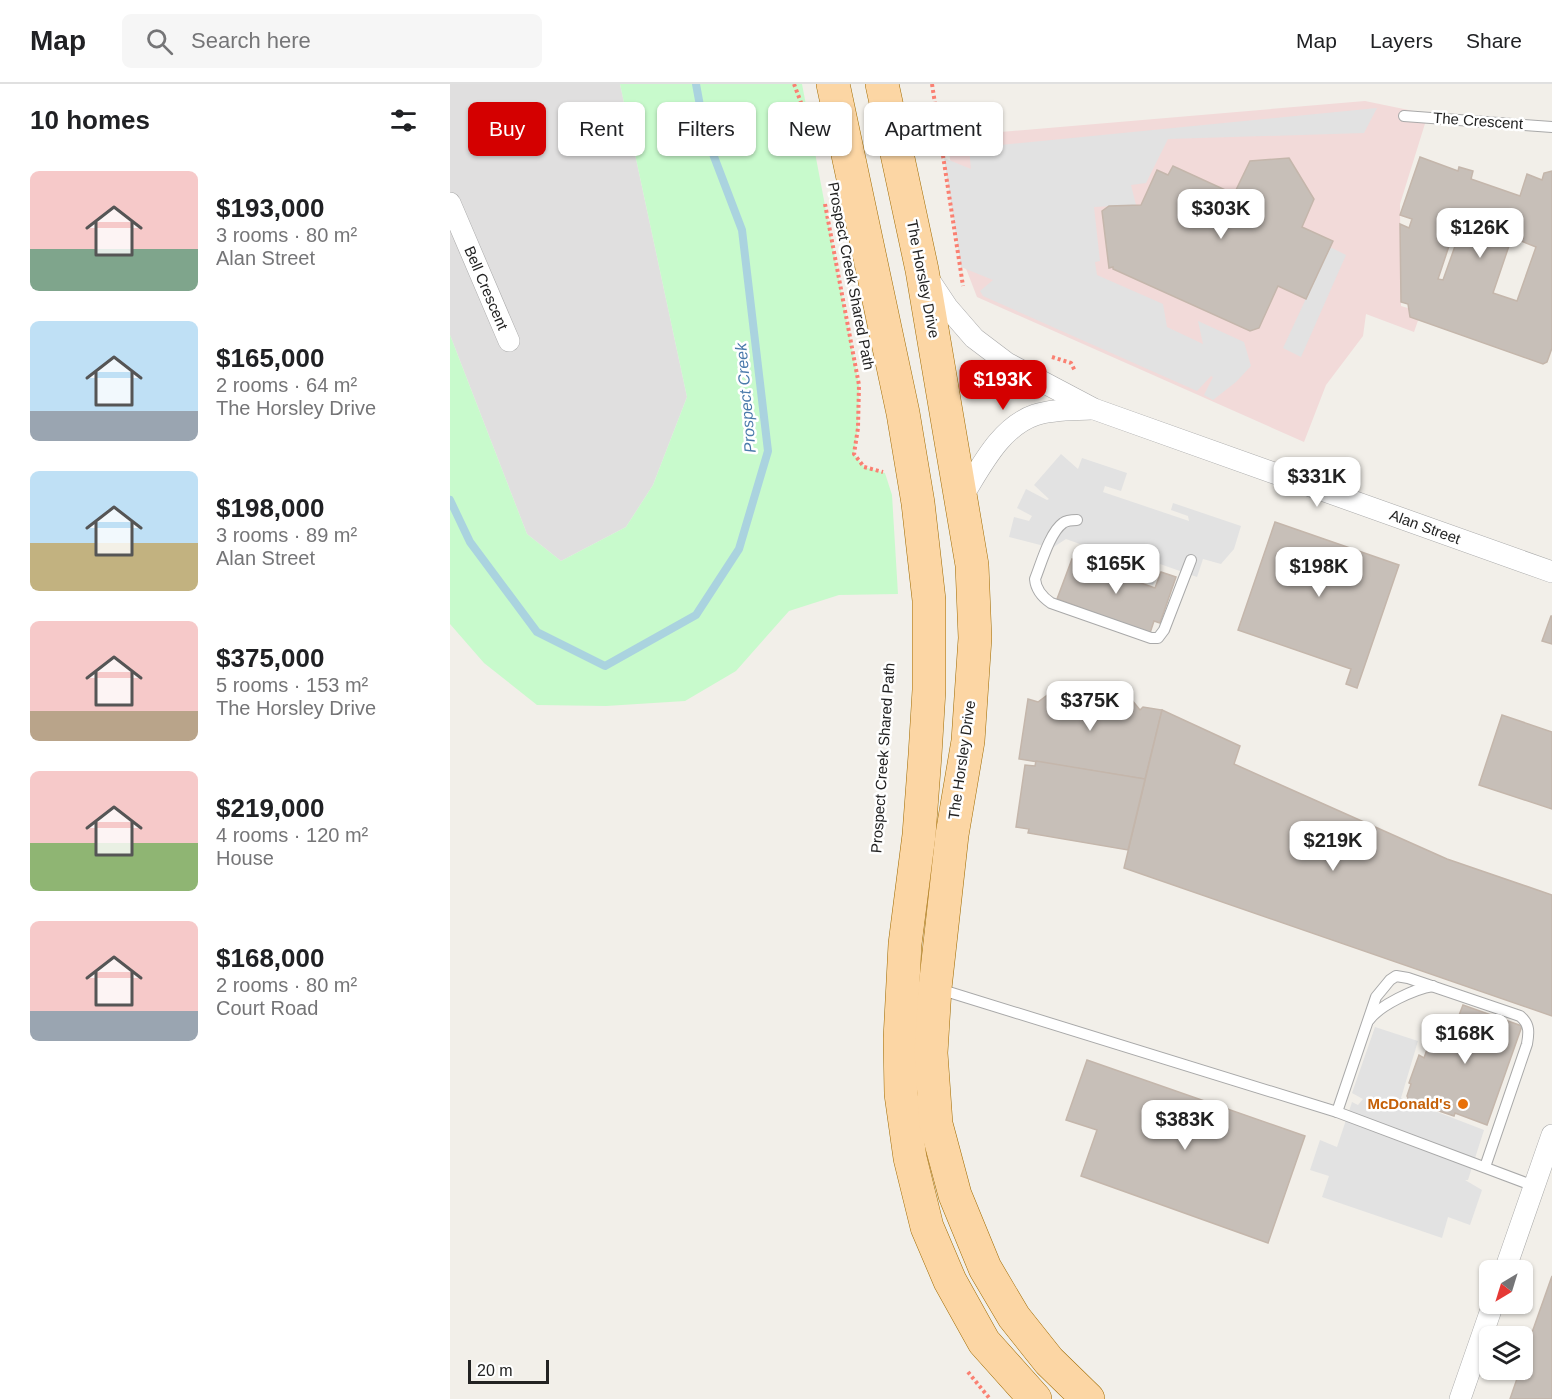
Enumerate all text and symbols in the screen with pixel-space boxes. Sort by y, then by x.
search box [122,14,542,68]
text: Map [30,25,86,56]
icon: search [143,25,176,58]
text: Search here [191,28,311,53]
text: Map [1296,29,1337,52]
text: Layers [1370,29,1433,52]
text: Share [1466,29,1522,52]
chip: Buy [468,102,546,156]
chip: Rent [558,102,645,156]
chip: Filters [657,102,756,156]
chip: New [768,102,852,156]
chip: Apartment [864,102,1003,156]
icon: filters [387,104,420,137]
text: 10 homes [30,105,150,135]
street label: The Crescent [1433,109,1524,132]
street label: Prospect Creek Shared Path [825,181,878,371]
pin: $303K [1179,189,1263,240]
text: $193,000 [216,193,324,223]
icon: home [78,195,150,267]
text: $303K [1192,197,1250,219]
pin: $126K [1438,208,1522,259]
text: $126K [1451,216,1509,238]
street label: The Horsley Drive [904,218,943,339]
text: 3 rooms · 80 m² [216,224,357,246]
street label: Bell Crescent [461,243,512,333]
text: Alan Street [216,247,315,269]
water label: Prospect Creek [732,341,759,454]
text: $165,000 [216,343,324,373]
icon: home [78,345,150,417]
pin: $193K [961,360,1045,411]
text: $193K [974,368,1032,390]
text: 2 rooms · 64 m² [216,374,357,396]
text: The Horsley Drive [216,397,376,419]
pin: $331K [1275,457,1359,508]
text: $331K [1288,465,1346,487]
text: $198,000 [216,493,324,523]
icon: home [78,495,150,567]
street label: Alan Street [1387,506,1464,547]
text: 3 rooms · 89 m² [216,524,357,546]
pin: $165K [1074,544,1158,595]
text: Alan Street [216,547,315,569]
pin: $198K [1277,547,1361,598]
text: $165K [1087,552,1145,574]
text: $198K [1290,555,1348,577]
text: $375,000 [216,643,324,673]
icon: home [78,645,150,717]
street label: Prospect Creek Shared Path [867,662,898,854]
text: 5 rooms · 153 m² [216,674,368,696]
pin: $375K [1048,681,1132,732]
text: $375K [1061,689,1119,711]
text: The Horsley Drive [216,697,376,719]
street label: The Horsley Drive [945,699,978,821]
text: $219,000 [216,793,324,823]
icon: home [78,795,150,867]
pin: $219K [1291,821,1375,872]
text: 4 rooms · 120 m² [216,824,368,846]
text: $219K [1304,829,1362,851]
text: House [216,847,274,869]
text: $168,000 [216,943,324,973]
icon: home [78,945,150,1017]
text: 2 rooms · 80 m² [216,974,357,996]
text: Court Road [216,997,318,1019]
pin: $168K [1423,1014,1507,1065]
text: $168K [1436,1022,1494,1044]
place label: McDonald's [1367,1095,1451,1112]
marker: McDonald's [1456,1097,1470,1111]
pin: $383K [1143,1100,1227,1151]
text: $383K [1156,1108,1214,1130]
north arrow [1479,1260,1533,1314]
map controls [1479,1260,1533,1380]
button: layers [1479,1326,1533,1380]
scale bar [468,1357,549,1384]
text: 20 m [477,1362,513,1379]

